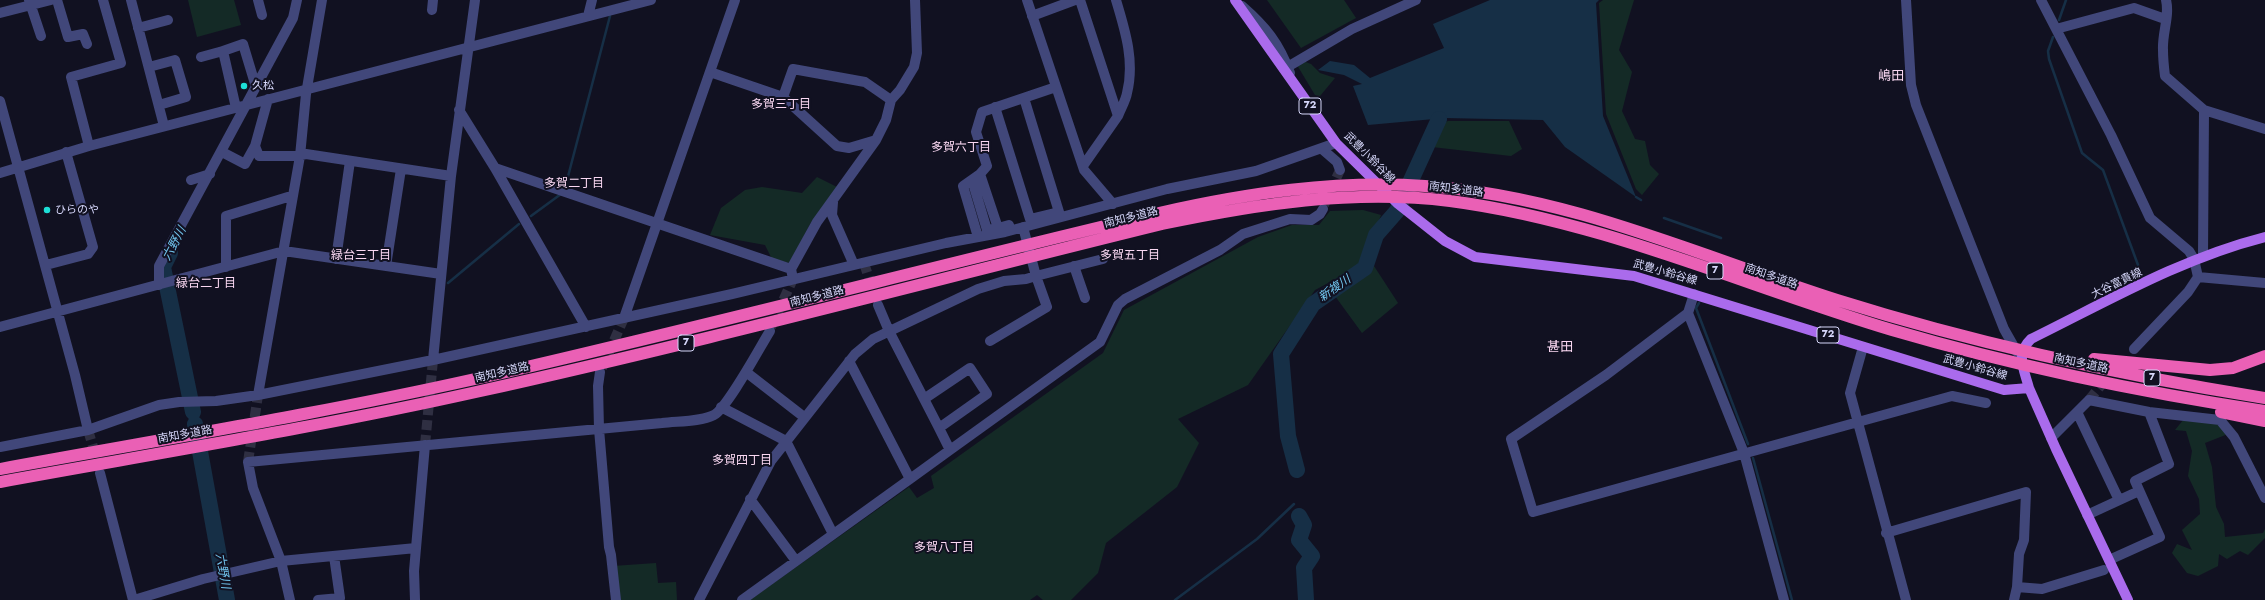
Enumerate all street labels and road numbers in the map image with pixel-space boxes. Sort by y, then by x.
road number: 72 [1299,98,1321,114]
street label: 武豊小鈴谷線 [1341,130,1397,186]
street label: 南知多道路 [1428,180,1484,200]
street label: 南知多道路 [1103,205,1159,231]
street label: 武豊小鈴谷線 [1631,258,1699,288]
street label: 南知多道路 [1743,262,1799,292]
road number: 7 [1707,263,1723,279]
street label: 大谷富貴線 [2089,266,2145,302]
street label: 南知多道路 [789,284,845,310]
road number: 72 [1817,327,1839,343]
road number: 7 [678,335,694,351]
street label: 南知多道路 [2053,352,2109,376]
street label: 武豊小鈴谷線 [1941,353,2009,383]
street label: 南知多道路 [474,360,530,386]
road number: 7 [2144,370,2160,386]
street label: 南知多道路 [157,424,213,446]

